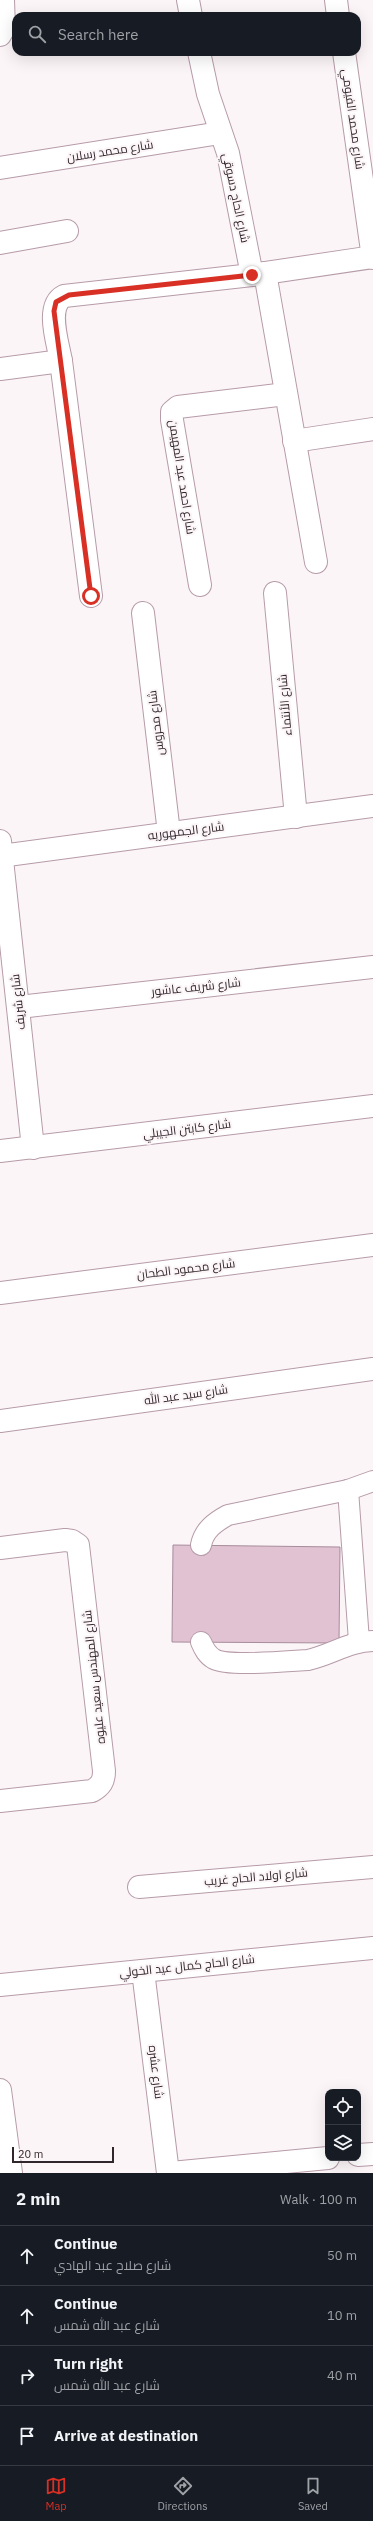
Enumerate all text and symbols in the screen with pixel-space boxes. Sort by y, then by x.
search box [12,12,361,56]
icon: search [26,23,48,45]
text: Search here [58,25,138,44]
street label: شارع محمد الفيومي [336,68,368,171]
street label: شارع محمد رسلان [66,136,155,166]
street label: شارع الحاج دسوقي [217,152,253,245]
route end [243,266,261,284]
street label: شارع احمد عبد المهيمن [165,419,199,535]
route start [82,587,100,605]
street label: شارع الأنتماء [274,673,296,737]
street label: شارع محروس [144,689,168,757]
street label: شارع الجمهوريه [147,818,225,844]
street label: شارع شريف [7,973,29,1031]
street label: شارع شريف عاشور [150,974,242,1000]
street label: شارع كابتن الجيبلي [142,1116,232,1144]
street label: شارع محمود الطحان [136,1255,236,1283]
street label: شارع سيد عبد الله [143,1381,229,1409]
street label: شارع المهندس سعيد عليوه [79,1609,109,1745]
street label: شارع اولاد الحاج غريب [204,1864,309,1890]
street label: شارع الحاج كمال عيد الخولي [119,1951,256,1983]
street label: شارع عشره [145,2044,167,2100]
map controls [325,2089,361,2161]
button: locate [325,2089,361,2125]
button: layers [325,2125,361,2161]
scale bar [12,2145,114,2164]
text: 20 m [18,2147,43,2161]
text: 2 min [16,2188,60,2210]
text: Walk · 100 m [280,2191,357,2208]
text: Continue [54,2234,118,2253]
icon: ahead [16,2245,38,2267]
text: 50 m [327,2247,357,2264]
text: شارع صلاح عبد الهادي [54,2257,171,2274]
text: Continue [54,2294,118,2313]
icon: ahead [16,2305,38,2327]
text: 10 m [327,2307,357,2324]
text: شارع عبد الله شمس [54,2317,160,2334]
text: Turn right [54,2354,123,2373]
icon: right [16,2365,38,2387]
text: 40 m [327,2367,357,2384]
text: شارع عبد الله شمس [54,2377,160,2394]
icon: arrive [16,2425,38,2447]
text: Arrive at destination [54,2426,198,2445]
tab: Map [45,2475,67,2513]
tab: Directions [157,2475,208,2513]
tab: Saved [298,2475,328,2513]

